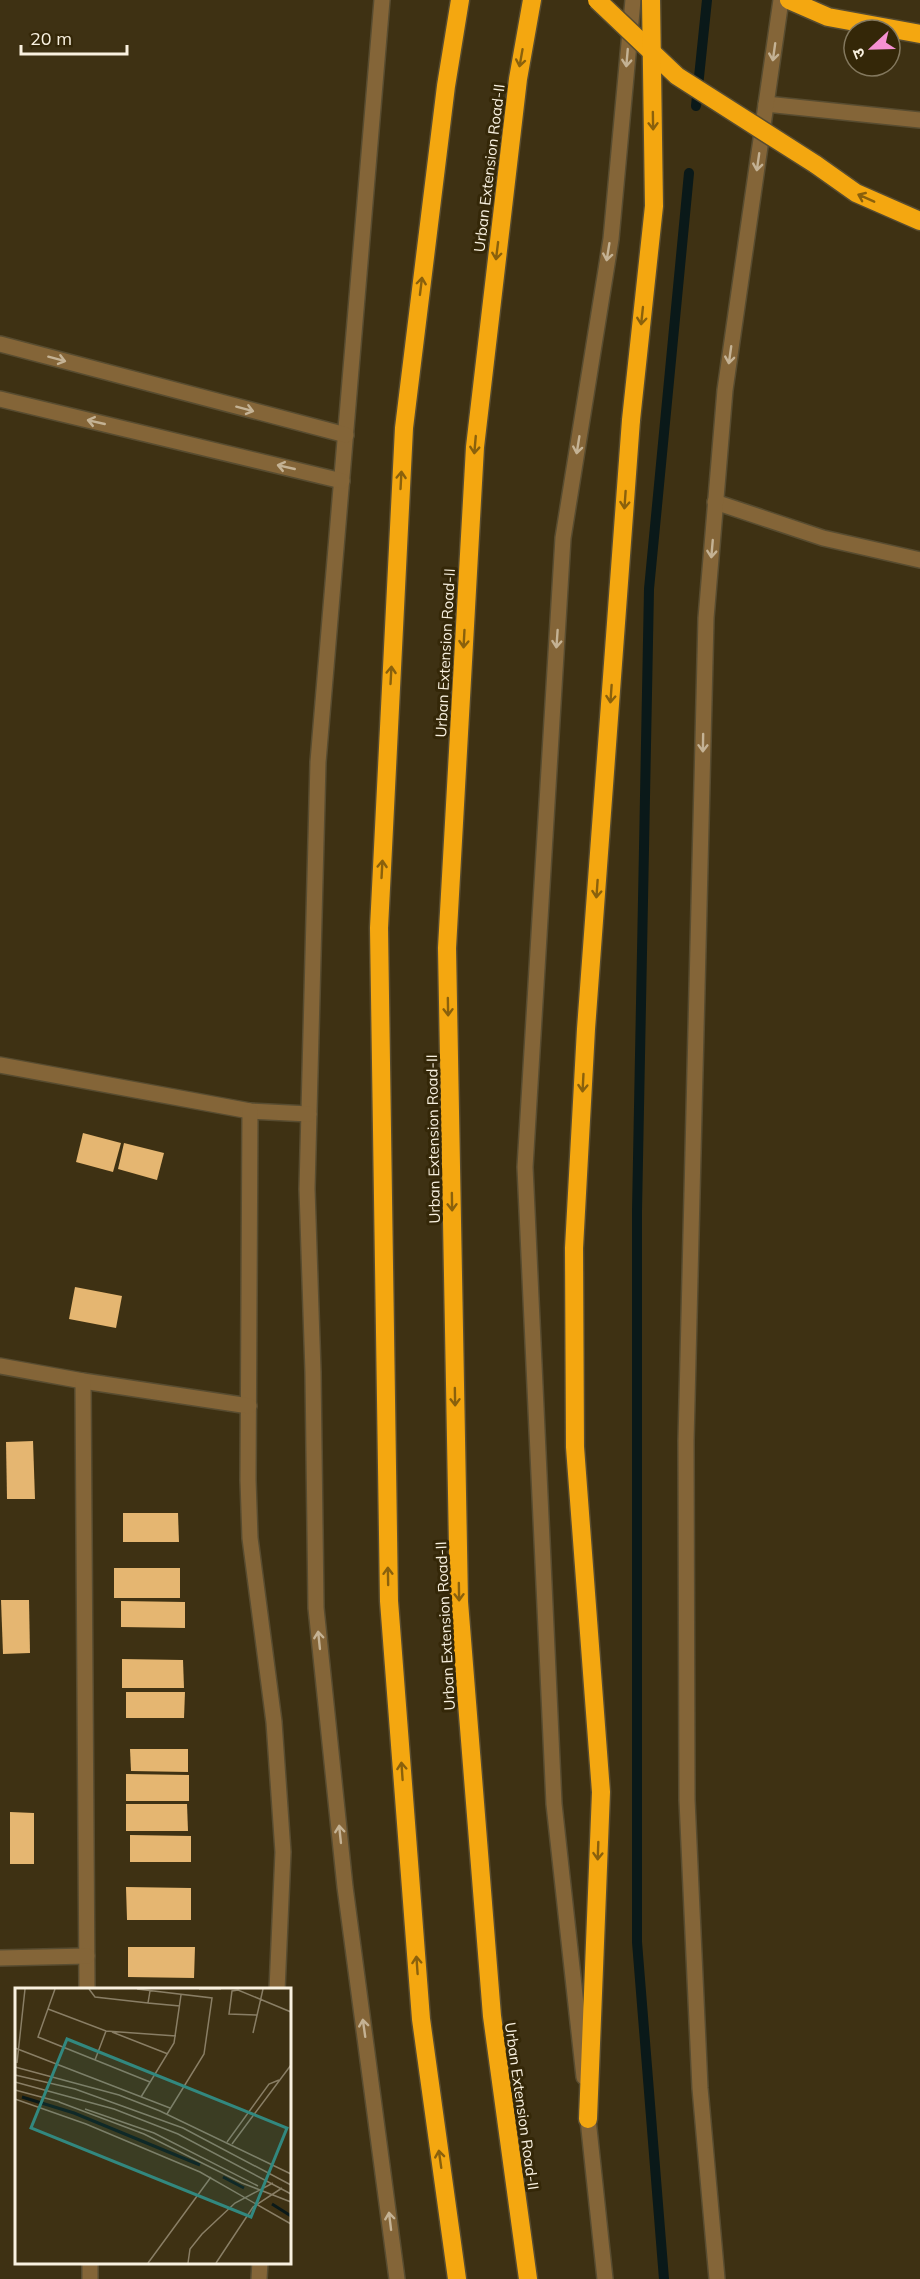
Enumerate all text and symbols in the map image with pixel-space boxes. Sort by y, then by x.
scale bar [21,18,128,56]
north arrow [842,18,902,78]
text: 20 m [30,27,72,50]
one-way arrow [768,41,779,61]
text: उ [847,45,869,62]
one-way arrow [516,47,527,67]
one-way arrow [621,48,632,68]
street label: Urban Extension Road-II [469,83,509,253]
one-way arrow [647,111,659,131]
one-way arrow [753,151,764,171]
one-way arrow [858,192,876,203]
one-way arrow [492,241,503,261]
one-way arrow [603,242,614,262]
one-way arrow [416,276,427,296]
one-way arrow [636,305,647,325]
one-way arrow [725,344,736,364]
one-way arrow [47,354,66,365]
one-way arrow [235,404,254,416]
one-way arrow [87,416,106,427]
one-way arrow [469,434,480,454]
one-way arrow [573,435,584,454]
one-way arrow [276,461,296,472]
one-way arrow [396,470,407,490]
one-way arrow [619,489,630,509]
one-way arrow [706,538,717,558]
street label: Urban Extension Road-II [431,568,459,738]
one-way arrow [552,628,563,648]
one-way arrow [458,629,469,649]
one-way arrow [386,665,397,685]
one-way arrow [606,684,617,704]
one-way arrow [697,733,708,753]
one-way arrow [376,860,387,880]
one-way arrow [591,878,602,898]
one-way arrow [442,996,454,1016]
street label: Urban Extension Road-II [422,1054,444,1224]
one-way arrow [578,1073,589,1093]
one-way arrow [446,1191,457,1211]
one-way arrow [449,1386,461,1406]
street label: Urban Extension Road-II [431,1541,459,1711]
one-way arrow [382,1567,394,1587]
one-way arrow [453,1581,464,1601]
one-way arrow [313,1631,324,1651]
one-way arrow [396,1761,407,1781]
one-way arrow [334,1825,345,1845]
one-way arrow [593,1840,604,1860]
one-way arrow [411,1956,422,1976]
inset map [15,1988,291,2264]
one-way arrow [359,2018,370,2038]
street label: Urban Extension Road-II [501,2021,543,2191]
one-way arrow [434,2149,445,2169]
one-way arrow [384,2212,395,2231]

